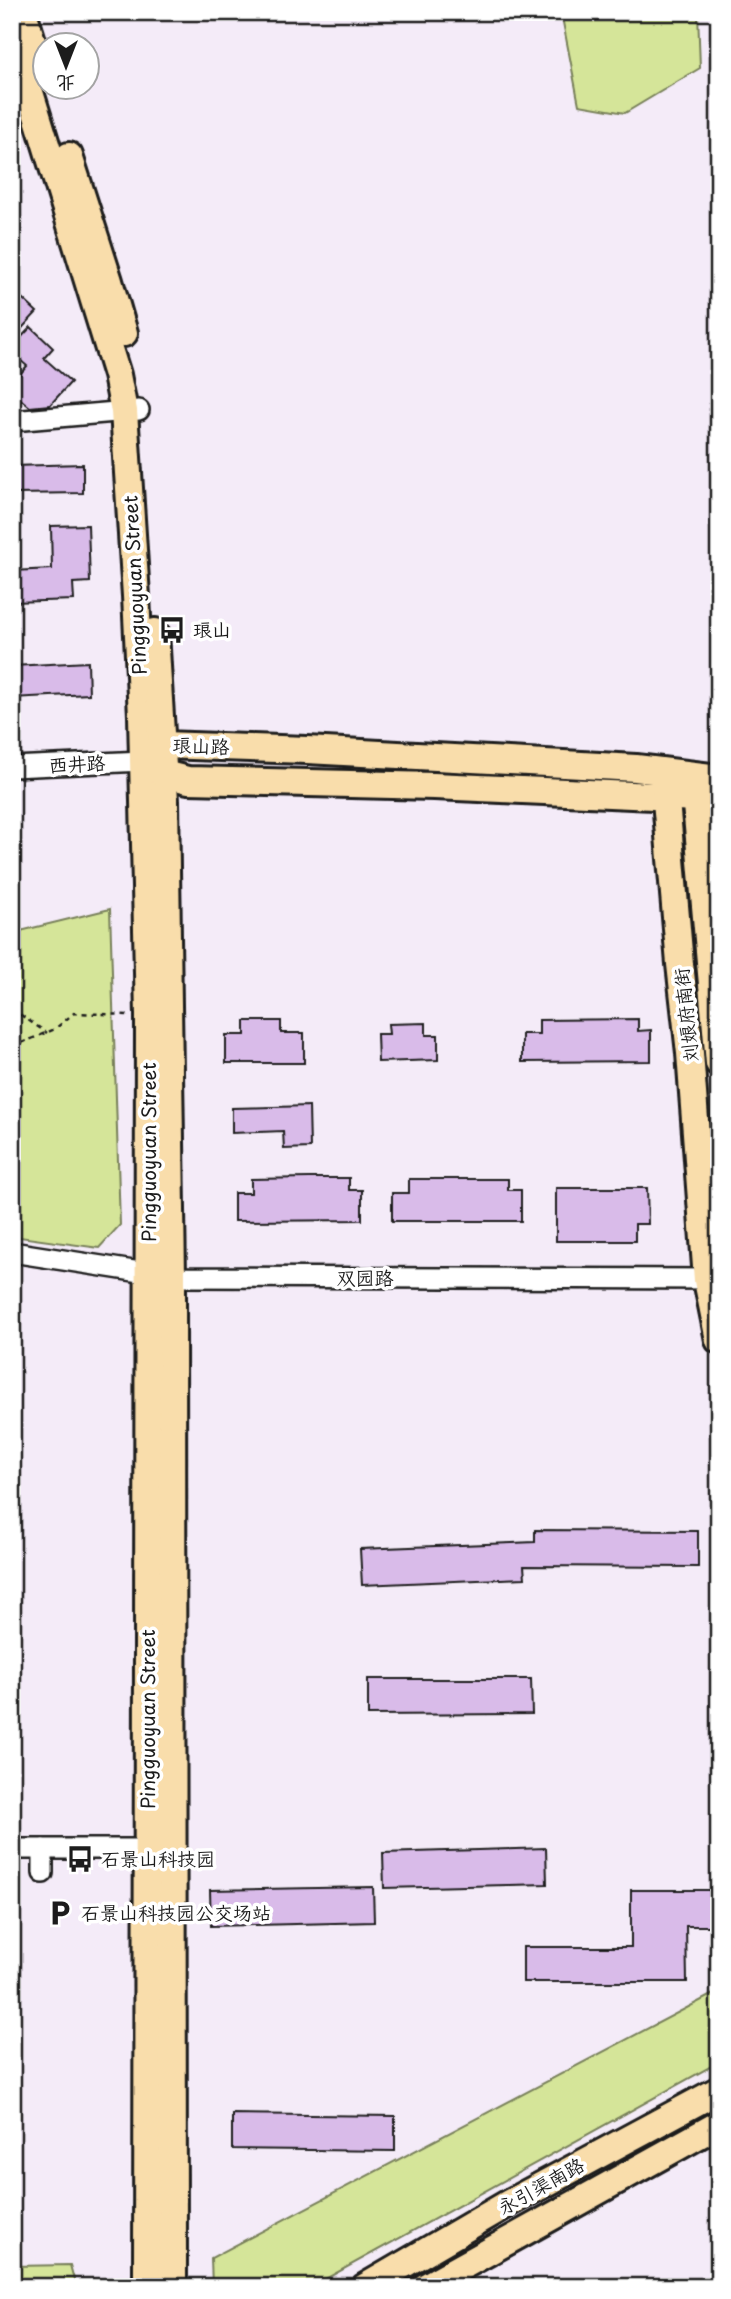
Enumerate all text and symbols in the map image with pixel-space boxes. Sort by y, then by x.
north arrow [32,32,102,102]
text: 北 [56,70,76,98]
street label: Pingguoyuan Street [115,494,153,676]
bus stop icon: 琅山 [157,615,187,645]
place label: 琅山 [193,615,231,643]
street label: 琅山路 [172,730,230,760]
street label: 西井路 [48,748,106,778]
street label: 刘娘府南街 [666,966,704,1064]
street label: Pingguoyuan Street [134,1062,162,1242]
street label: 双园路 [336,1263,394,1291]
street label: Pingguoyuan Street [133,1629,161,1809]
bus stop icon: 石景山科技园 [65,1844,95,1874]
place label: 石景山科技园 [101,1844,215,1872]
parking icon: 石景山科技园公交场站 [45,1898,75,1928]
place label: 石景山科技园公交场站 [81,1898,271,1926]
street label: 永引渠南路 [492,2150,589,2220]

